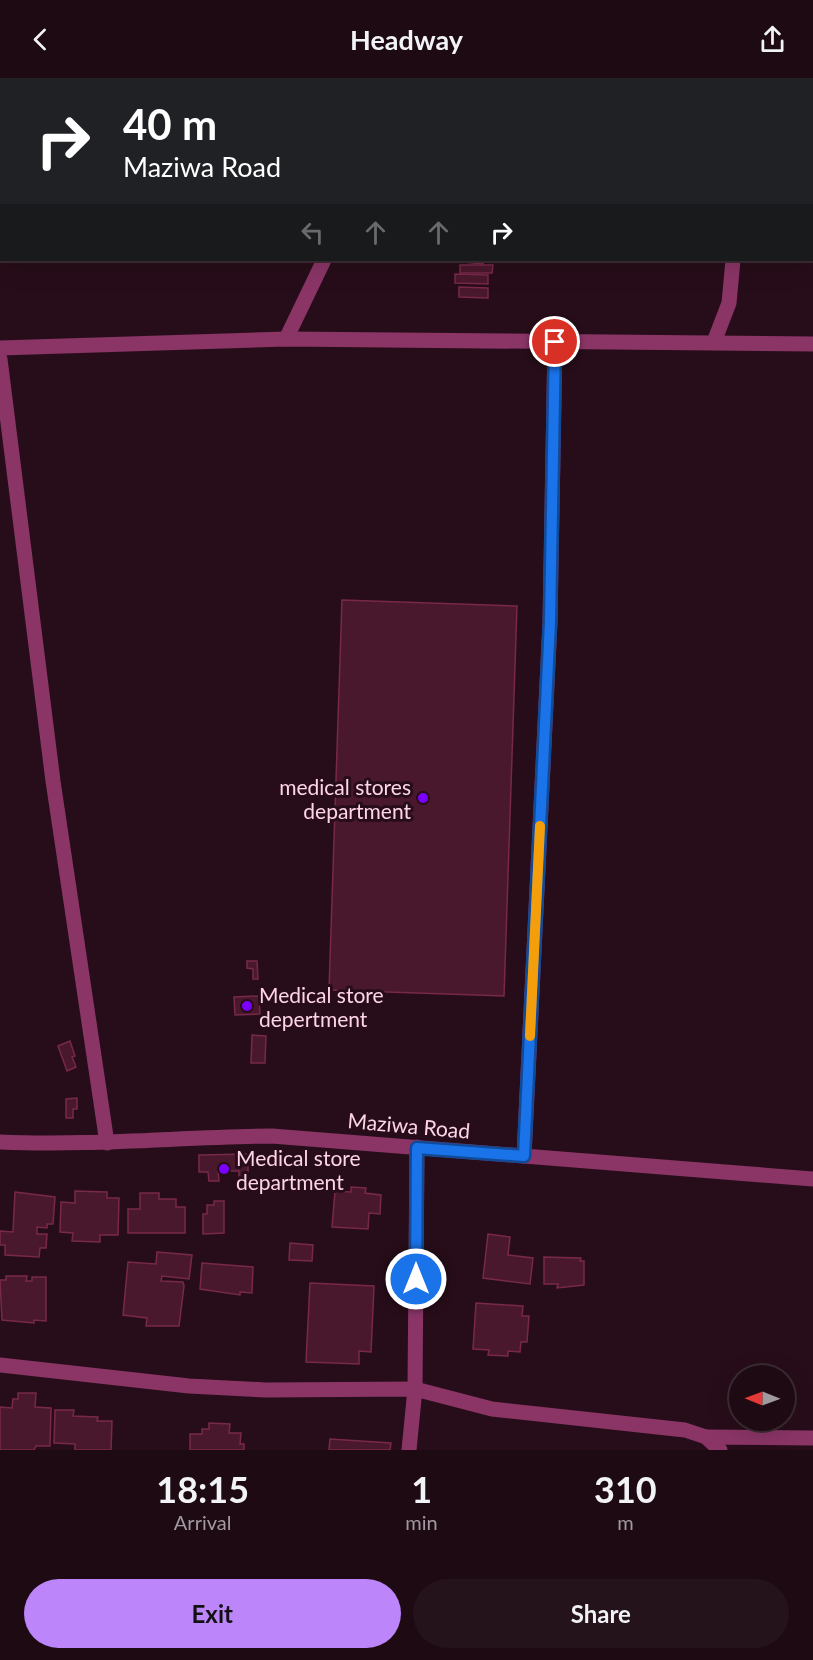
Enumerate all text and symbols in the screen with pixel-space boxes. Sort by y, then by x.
icon: back [24,23,57,56]
text: Headway [350,23,463,56]
icon: share [756,23,789,56]
text: 40 m [123,99,217,149]
icon: right [24,102,102,180]
text: Maziwa Road [123,150,281,183]
icon: left [296,216,329,249]
icon: ahead [359,216,392,249]
icon: ahead [422,216,455,249]
icon: right [485,216,518,249]
pin [529,316,580,367]
icon: arrive [538,325,571,358]
place label: medical stores department [279,774,411,823]
marker: medical stores department [416,791,430,805]
place label: Medical store depertment [259,982,384,1031]
marker: Medical store depertment [240,999,254,1013]
street label: Maziwa Road [347,1107,471,1143]
place label: Medical store department [236,1145,361,1194]
marker: Medical store department [217,1162,231,1176]
position arrow [384,1247,448,1311]
north arrow [729,1365,795,1431]
map controls [729,1365,795,1431]
text: 18:15 [156,1467,249,1511]
text: 1 [411,1467,432,1511]
text: 310 [594,1467,657,1511]
text: Arrival [174,1510,231,1534]
text: min [405,1510,438,1534]
text: m [617,1510,634,1534]
button: Exit [24,1579,401,1648]
button: Share [413,1579,789,1648]

